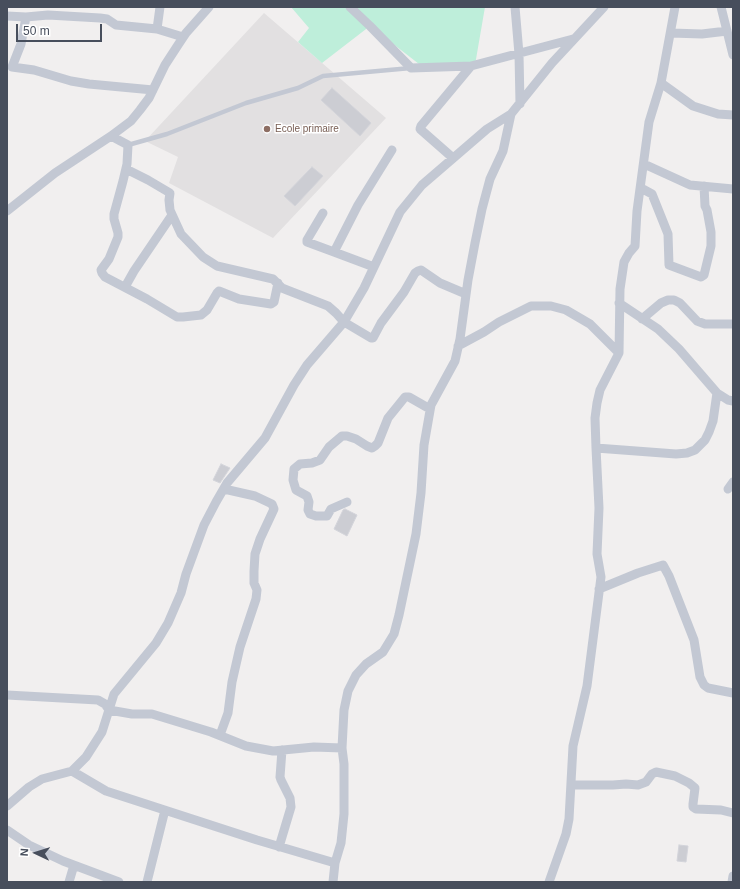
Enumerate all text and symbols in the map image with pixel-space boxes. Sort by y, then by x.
scale bar [18,16,104,42]
text: 50 m [23,24,50,38]
place label: Ecole primaire [275,123,339,135]
marker: Ecole primaire [262,124,272,134]
north arrow [16,833,56,873]
text: N [18,848,30,857]

